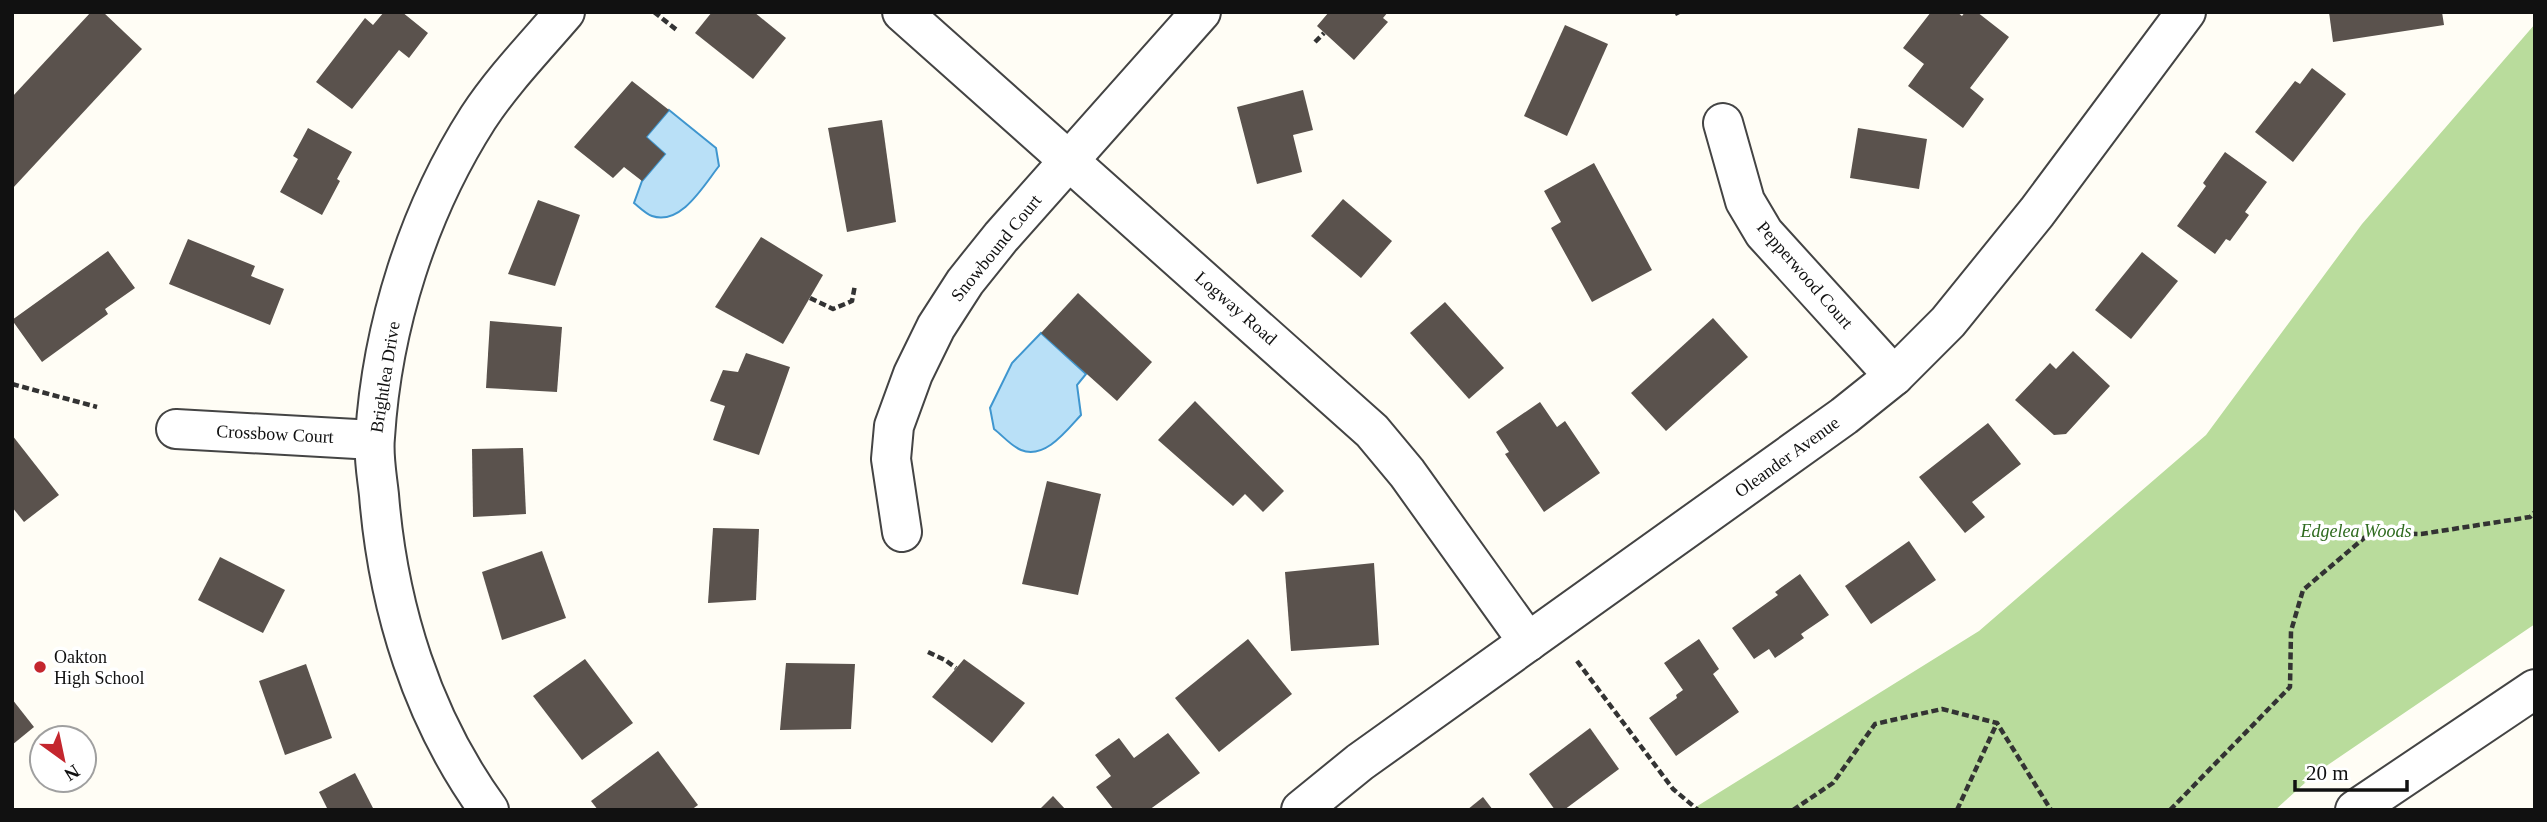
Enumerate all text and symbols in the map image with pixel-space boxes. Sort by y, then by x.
street label: Snowbound Court [947,191,1045,305]
street label: Pepperwood Court [1753,217,1857,333]
street label: Logway Road [1191,267,1281,349]
street label: Brightlea Drive [366,320,404,434]
street label: Oleander Avenue [1731,412,1843,502]
street label: Crossbow Court [216,421,334,447]
park label: Edgelea Woods [2300,521,2411,541]
place label: Oakton High School [54,647,145,688]
marker: Oakton High School [32,659,48,675]
north arrow [28,724,98,794]
scale bar [2295,748,2407,792]
text: N [60,760,83,786]
text: 20 m [2306,761,2349,785]

